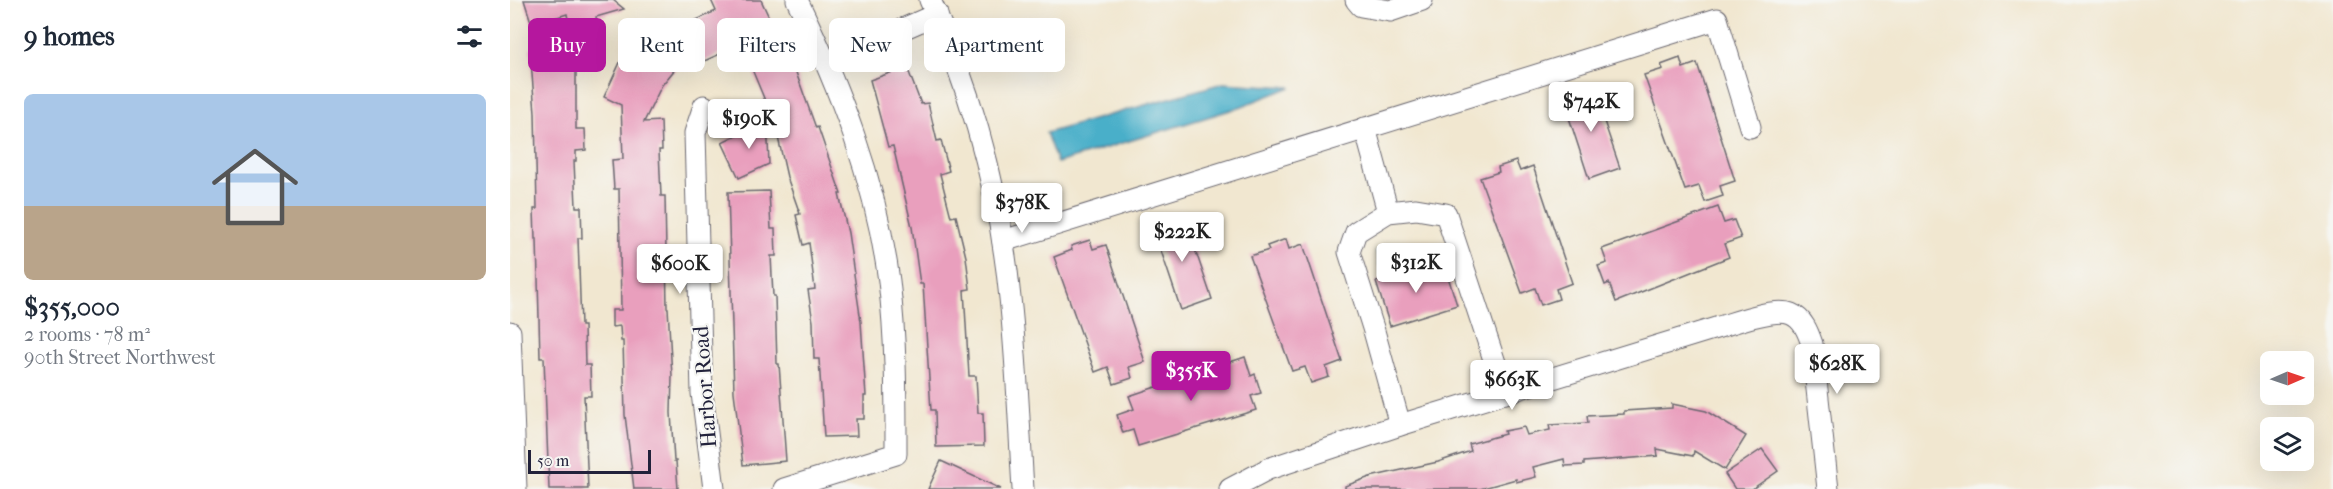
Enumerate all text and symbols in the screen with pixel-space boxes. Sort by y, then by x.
chip: Buy [528,18,606,72]
chip: Rent [618,18,705,72]
chip: Filters [717,18,817,72]
chip: New [829,18,912,72]
chip: Apartment [924,18,1065,72]
icon: filters [453,20,486,53]
text: 9 homes [24,21,115,52]
pin: $742K [1549,82,1633,133]
text: $742K [1563,90,1619,113]
pin: $190K [707,99,791,150]
text: $190K [722,107,776,130]
icon: home [201,133,309,241]
pin: $378K [980,183,1064,234]
text: $378K [995,191,1049,214]
pin: $222K [1140,212,1224,263]
text: $222K [1154,220,1210,243]
pin: $312K [1374,243,1458,294]
pin: $600K [638,244,722,295]
text: $312K [1390,251,1442,274]
text: $600K [651,252,709,275]
text: $355,000 [24,292,120,323]
text: 2 rooms · 78 m² [24,323,150,346]
street label: Harbor Road [688,324,722,449]
pin: $628K [1795,344,1879,395]
text: 90th Street Northwest [24,346,216,369]
pin: $355K [1149,351,1233,402]
north arrow [2260,351,2314,405]
map controls [2260,351,2314,471]
text: $628K [1809,352,1865,375]
text: $355K [1166,359,1216,382]
pin: $663K [1470,360,1554,411]
text: $663K [1484,368,1540,391]
button: layers [2260,417,2314,471]
scale bar [528,447,651,474]
text: 50 m [537,451,569,470]

